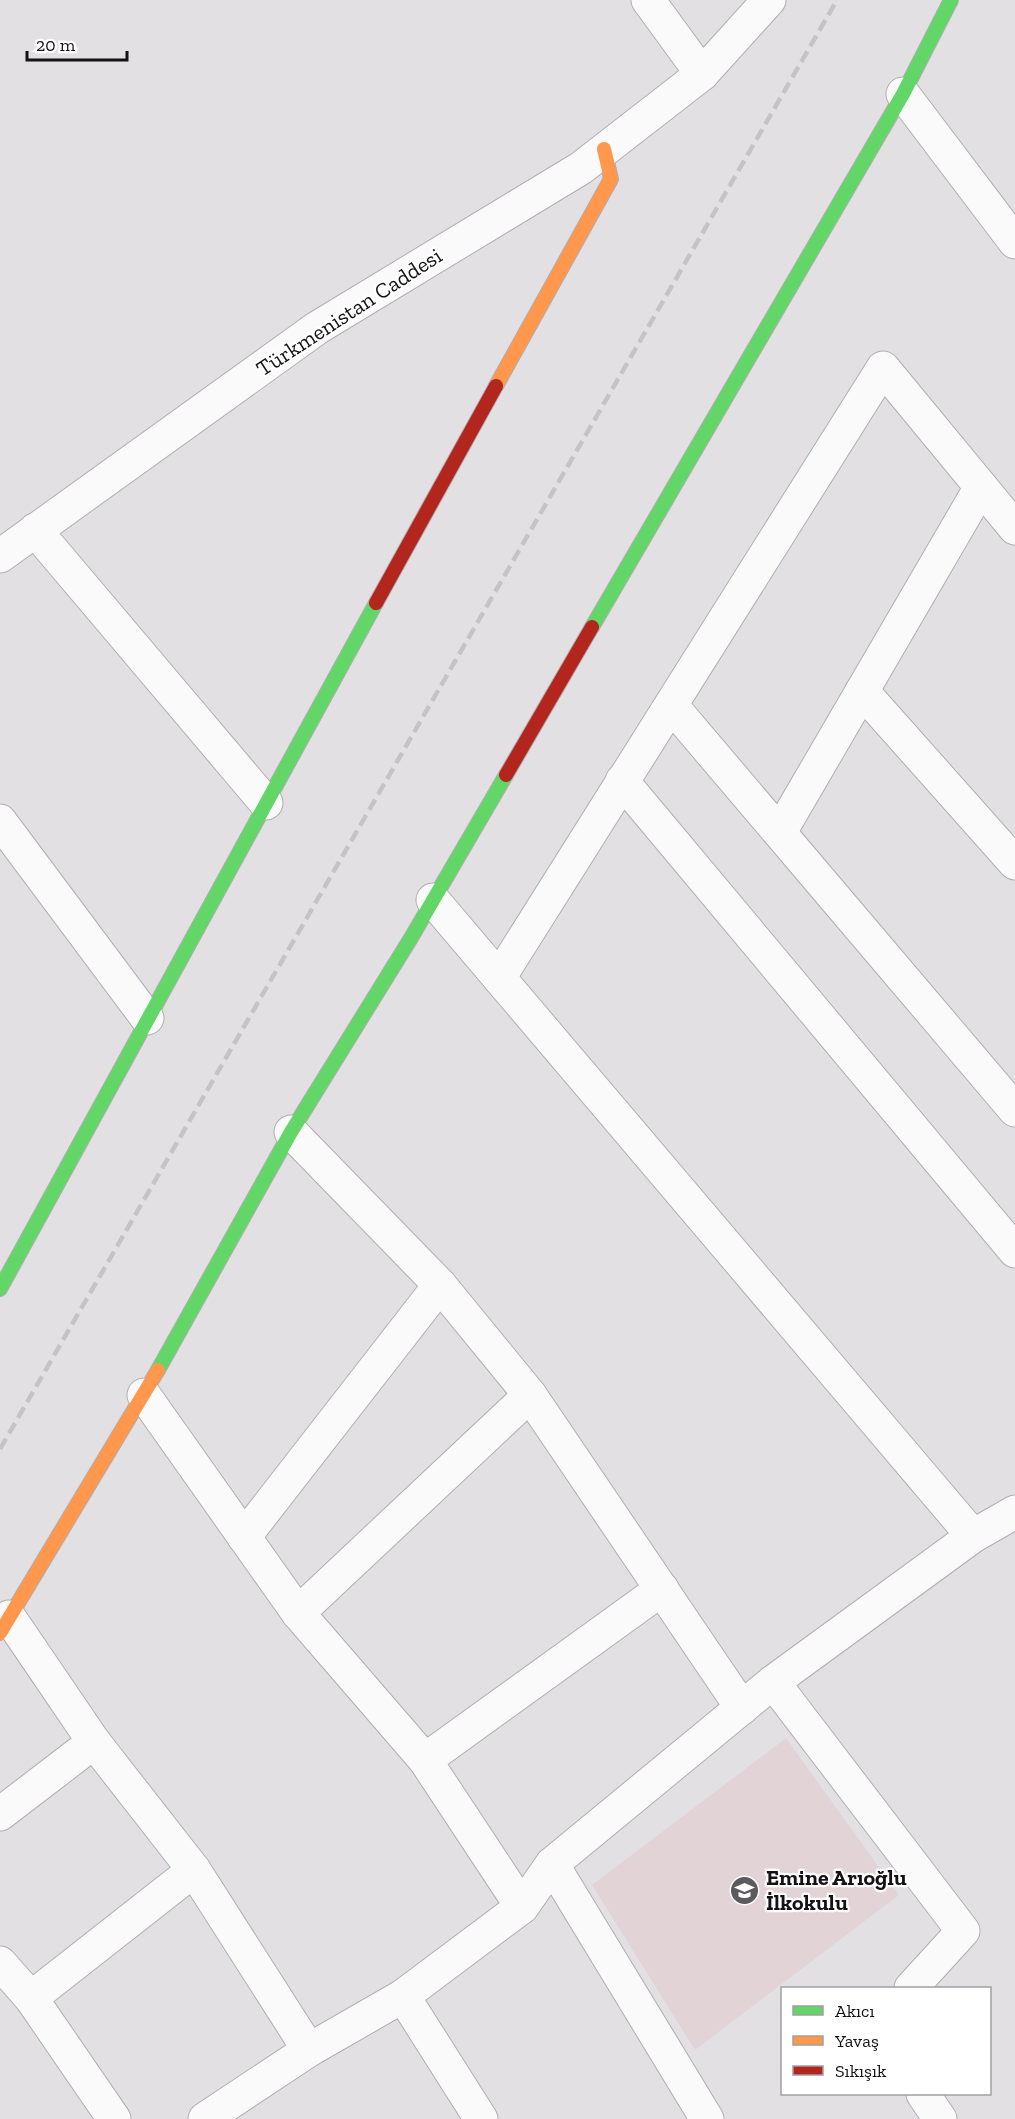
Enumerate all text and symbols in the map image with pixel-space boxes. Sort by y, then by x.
scale bar [27,24,128,62]
text: 20 m [36,34,76,56]
street label: Türkmenistan Caddesi [251,242,447,382]
place label: Emine Arıoğlu İlkokulu [766,1864,907,1916]
school or university icon: Emine Arıoğlu İlkokulu [729,1874,761,1906]
legend [781,1987,991,2095]
text: Akıcı [835,2000,874,2022]
text: Yavaş [834,2030,879,2052]
text: Sıkışık [835,2060,887,2082]

